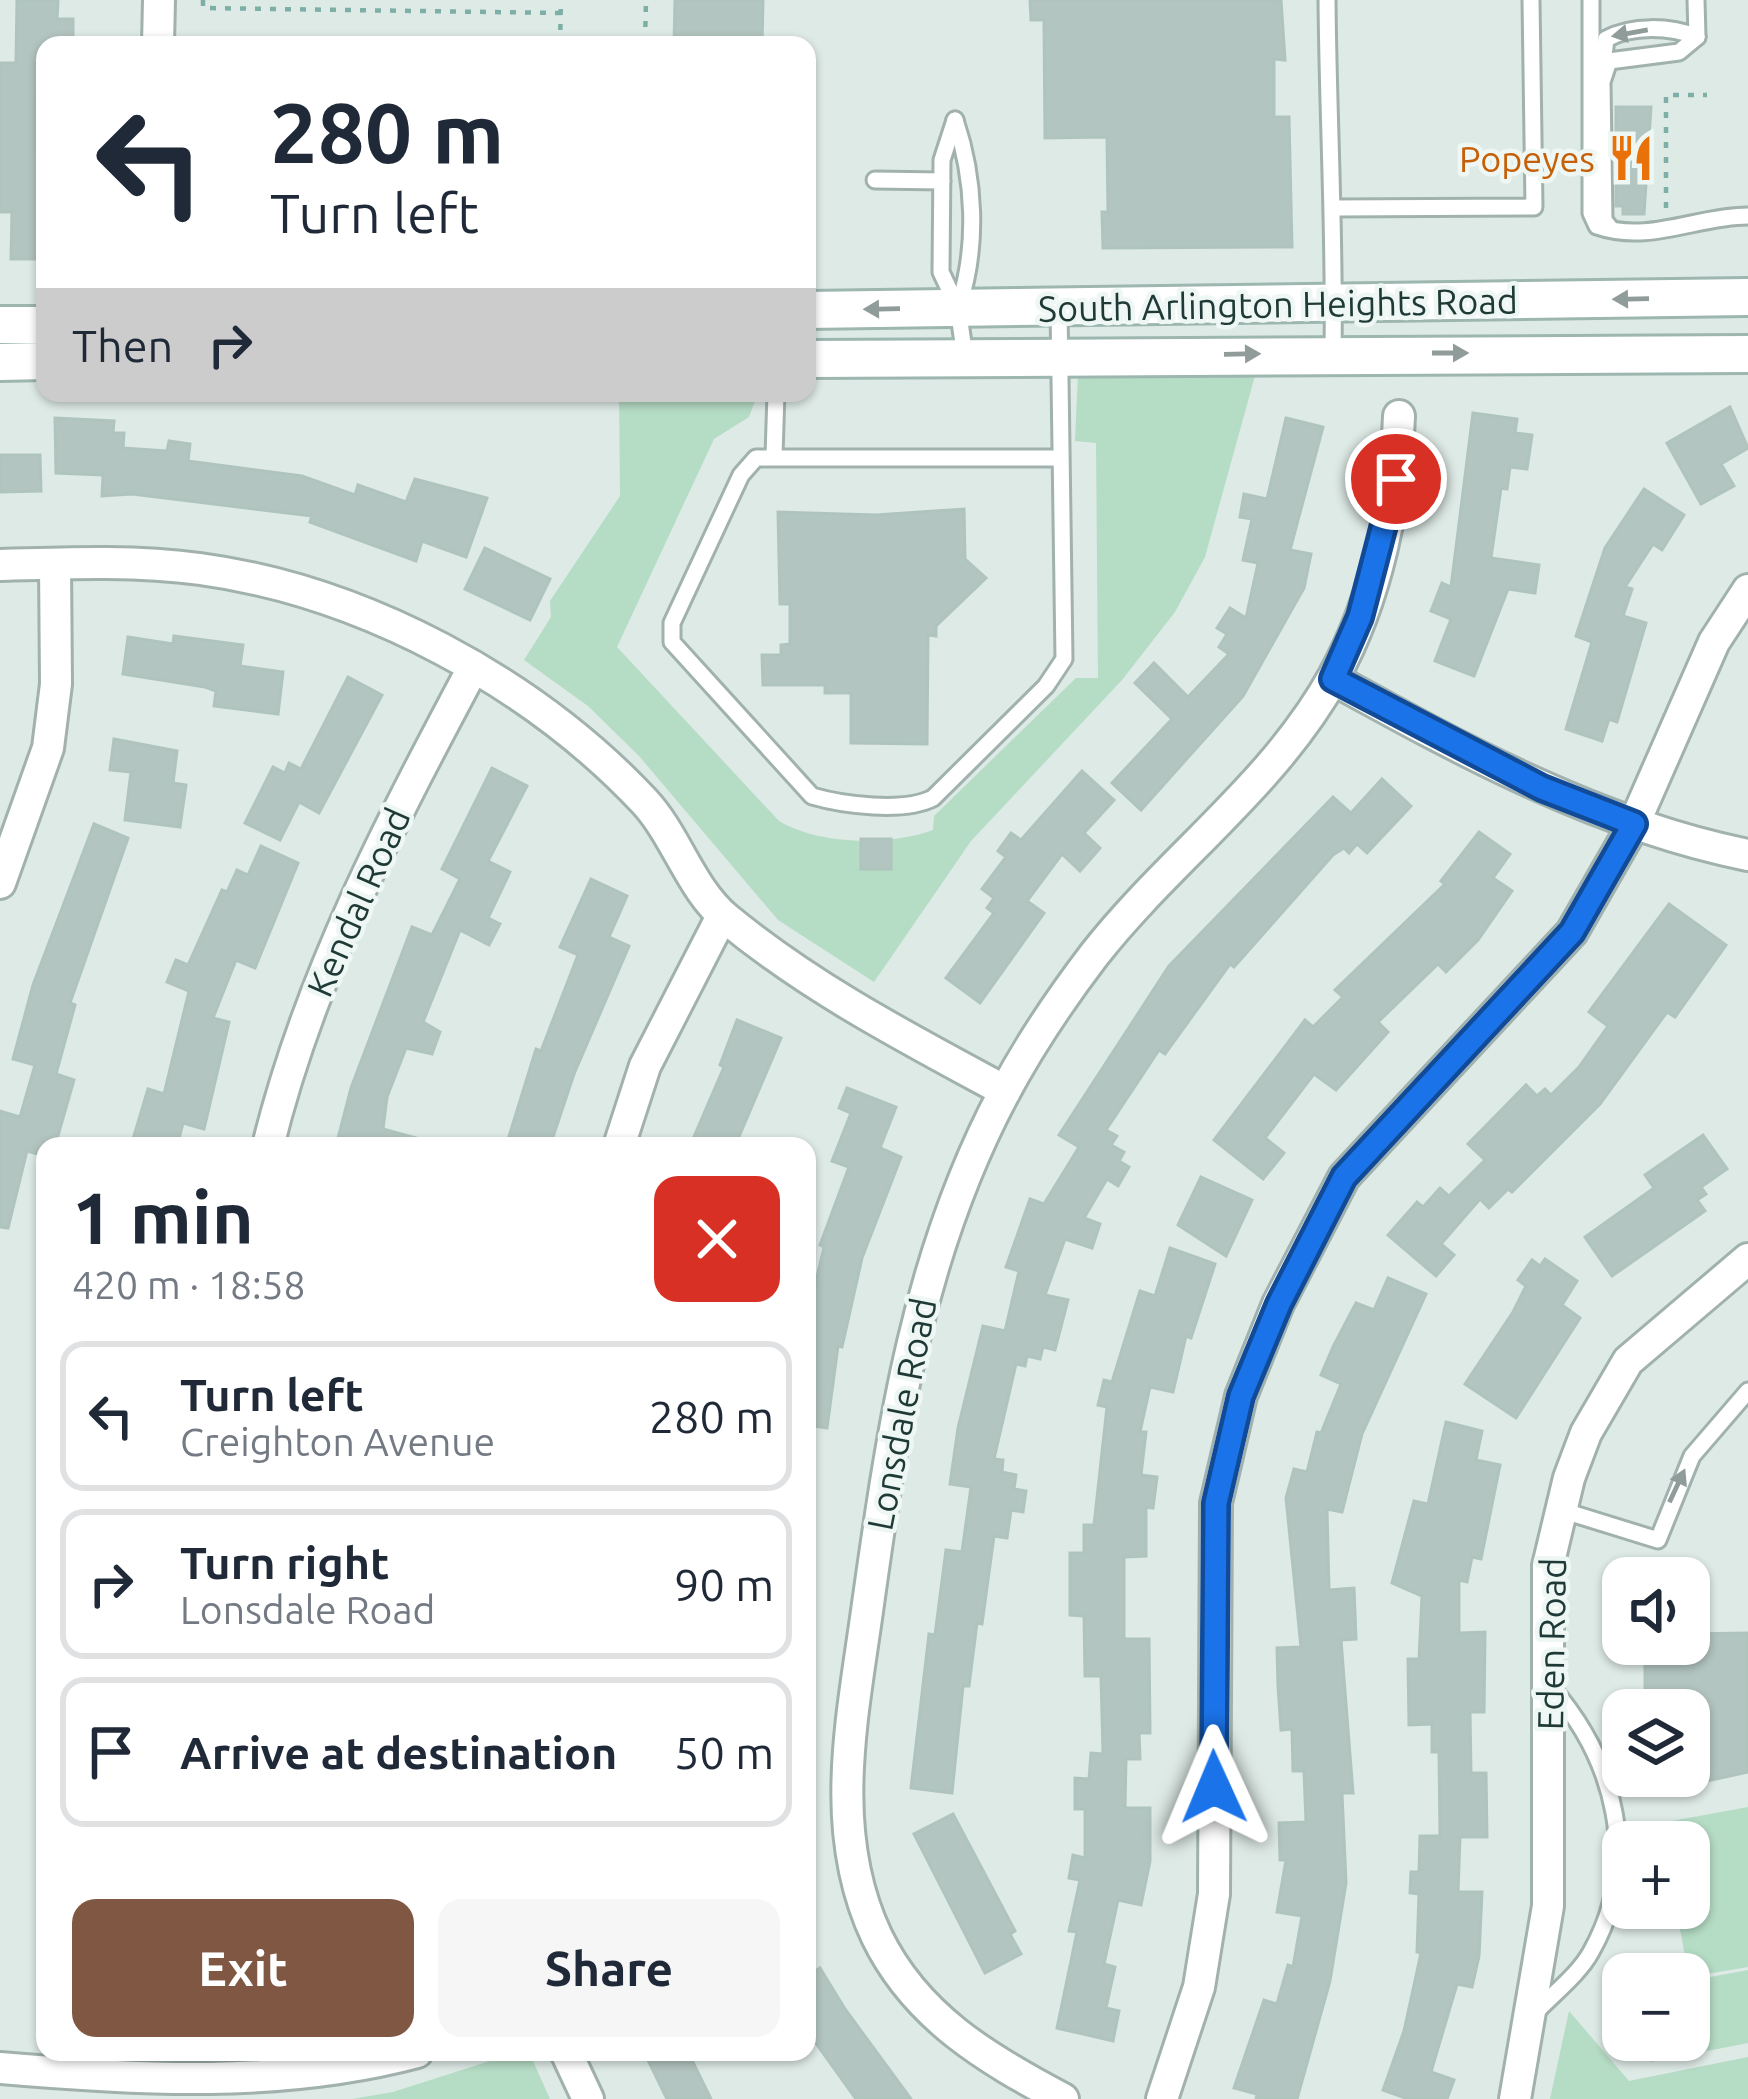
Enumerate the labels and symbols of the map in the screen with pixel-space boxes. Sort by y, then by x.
one-way arrow [1610,25,1648,43]
restaurant icon: Popeyes [1606,133,1656,183]
place label: Popeyes [1459,138,1595,179]
street label: South Arlington Heights Road [1038,279,1518,329]
one-way arrow [1611,289,1649,309]
one-way arrow [862,299,900,318]
one-way arrow [1432,343,1470,363]
one-way arrow [1224,344,1262,364]
pin [1345,428,1447,530]
street label: Kendal Road [298,801,418,1003]
street label: Lonsdale Road [858,1294,944,1534]
one-way arrow [1668,1468,1688,1503]
street label: Eden Road [1529,1557,1573,1731]
position arrow [1151,1724,1277,1850]

